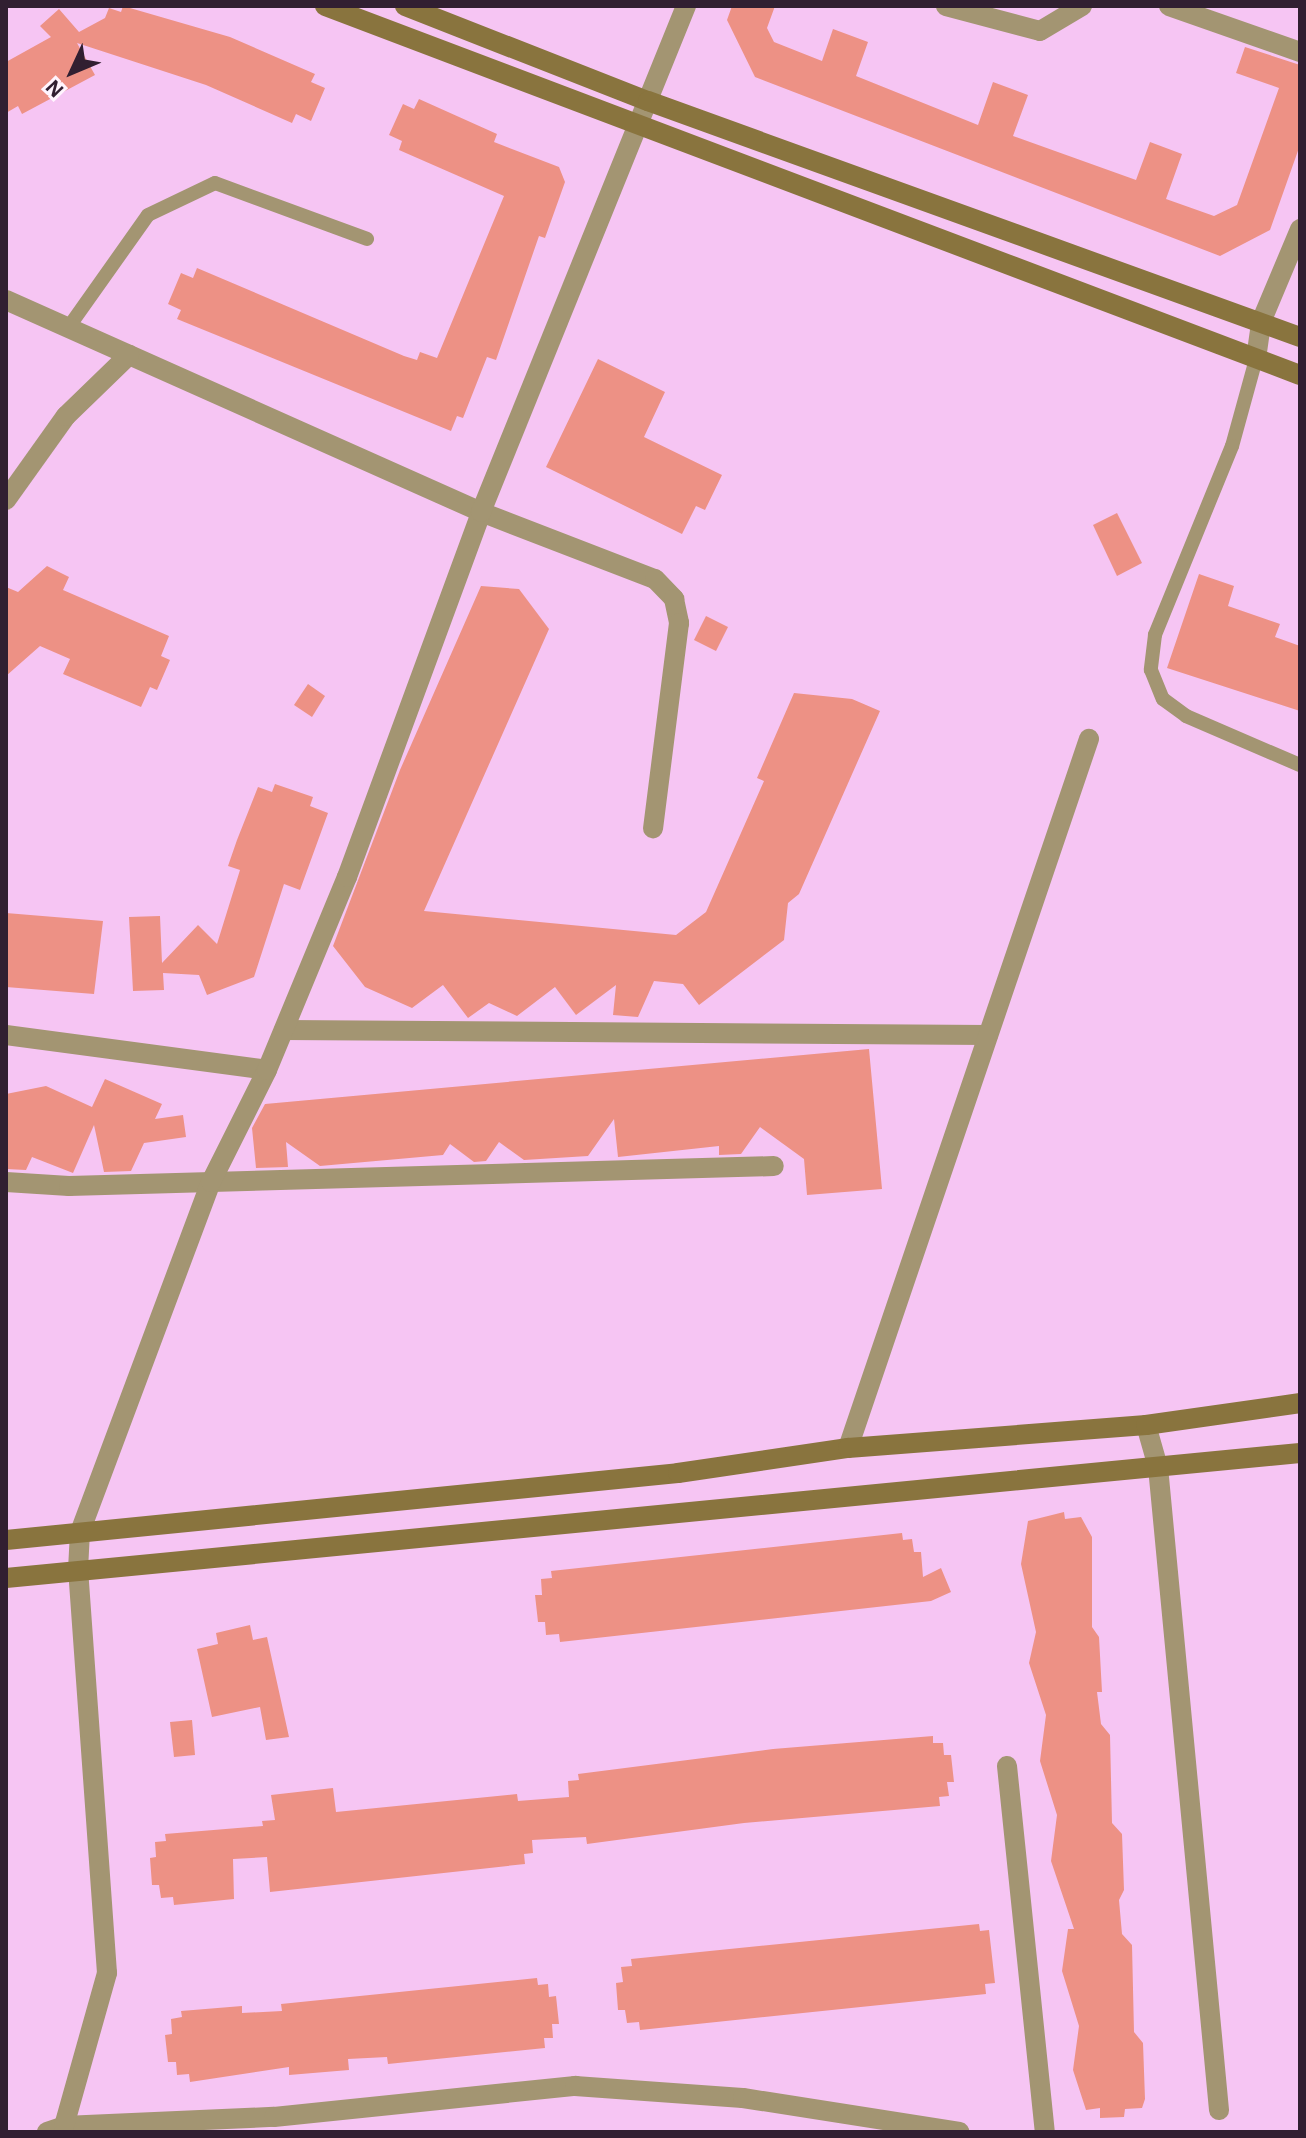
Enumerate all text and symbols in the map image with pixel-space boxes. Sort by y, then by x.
north arrow [32,32,112,112]
text: N [42,76,68,102]

